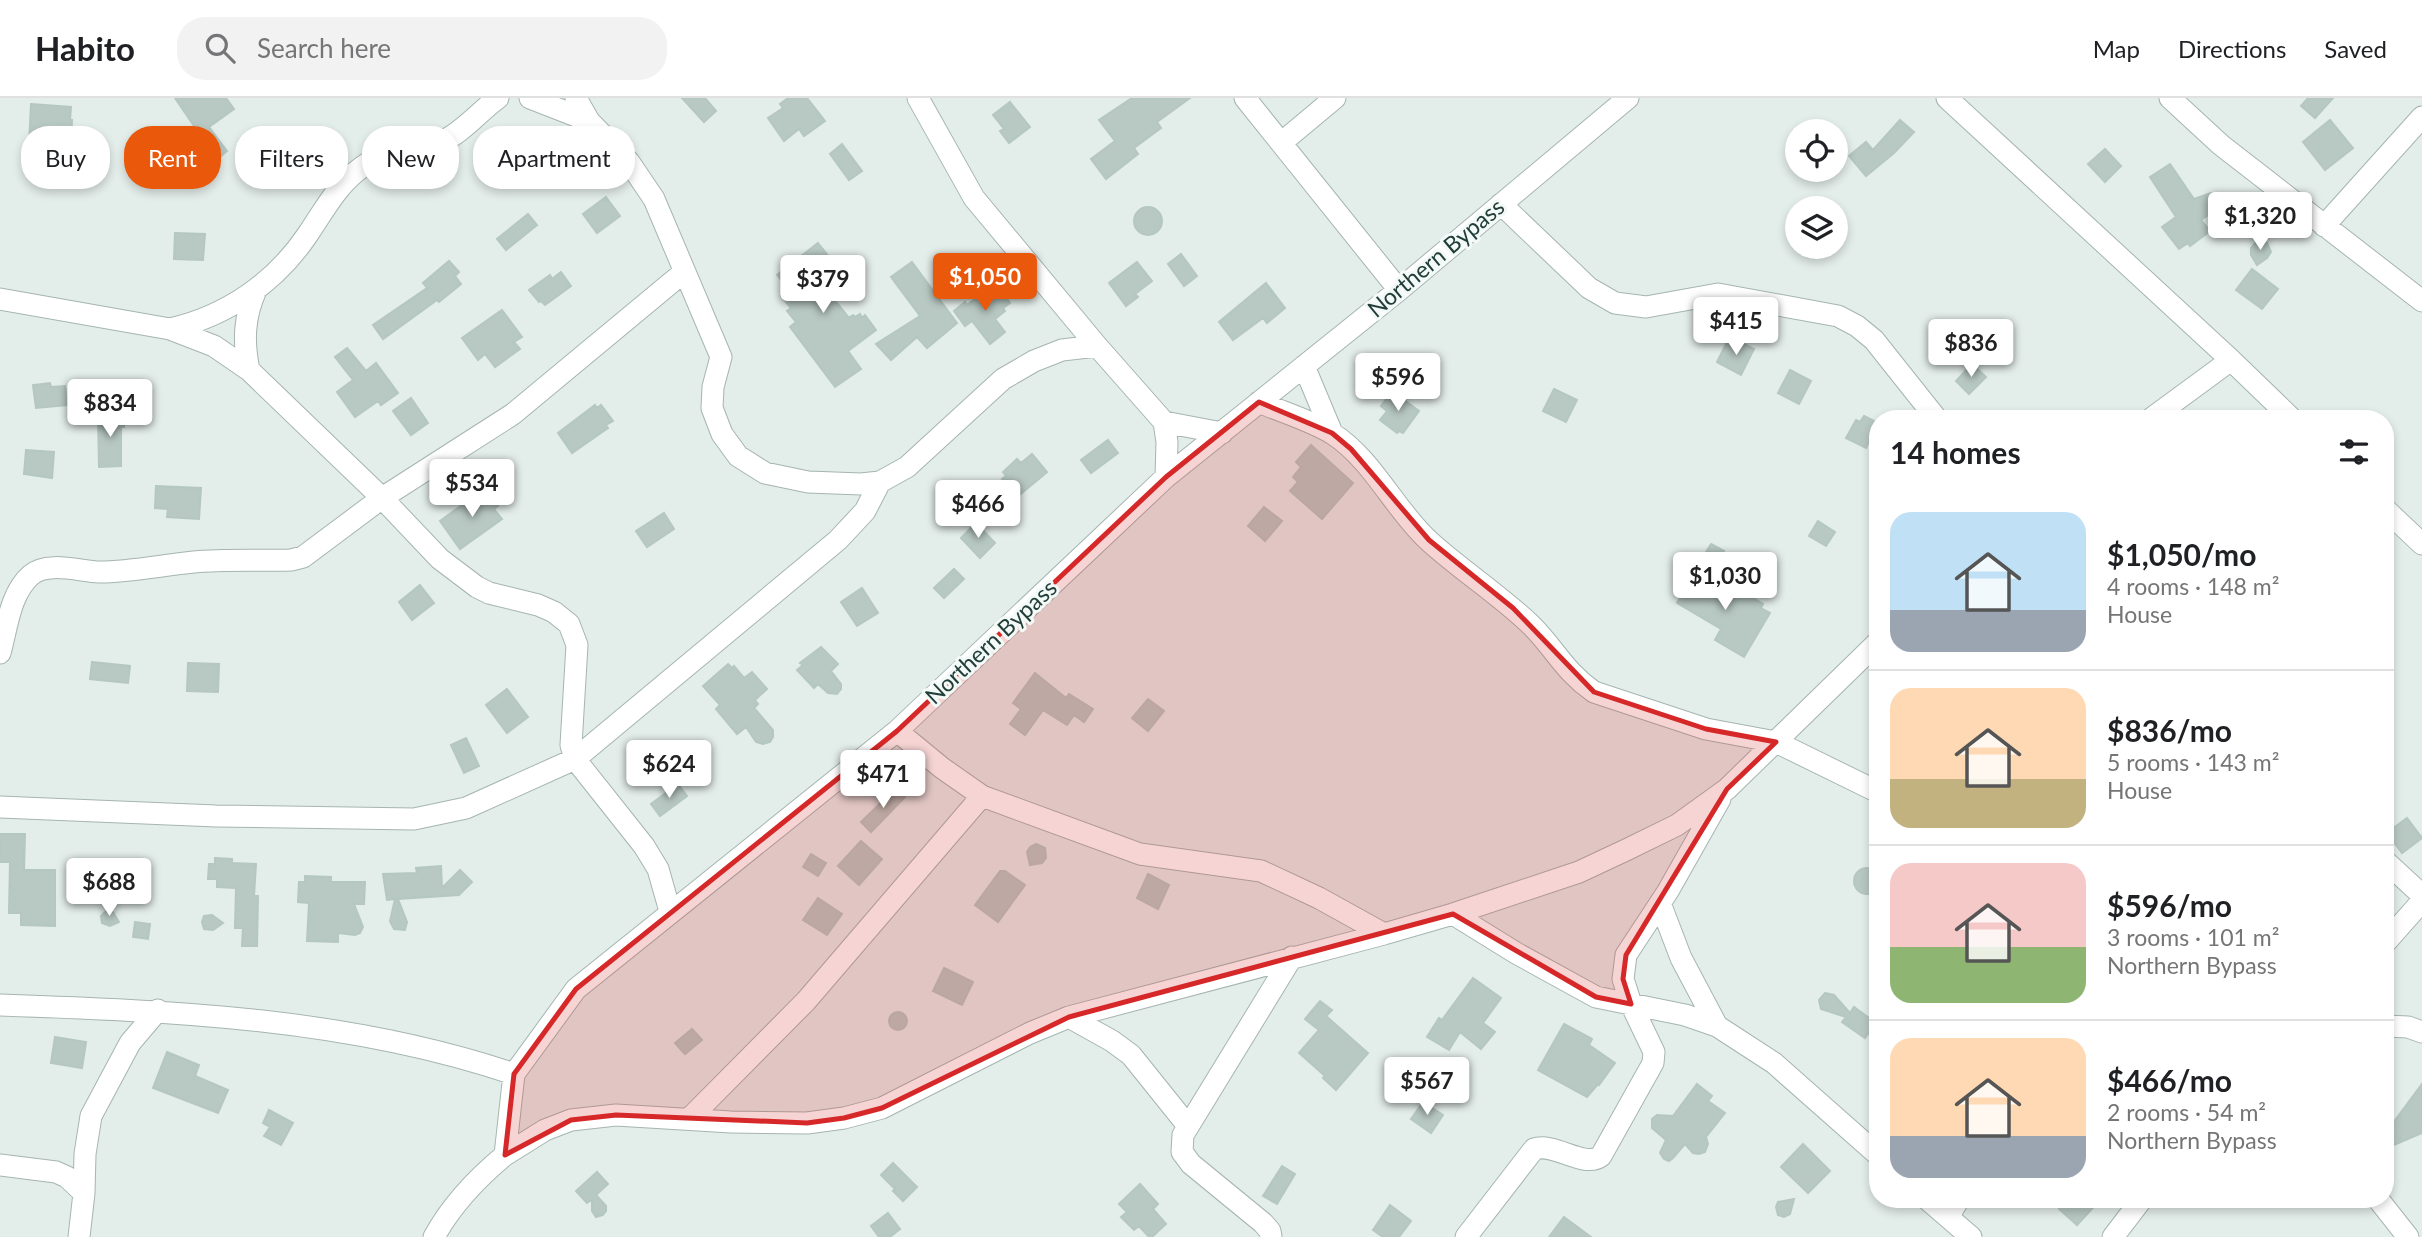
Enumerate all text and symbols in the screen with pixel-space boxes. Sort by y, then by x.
search box [177,17,667,80]
text: Habito [35,28,135,68]
icon: search [201,29,239,67]
text: Search here [257,32,391,64]
text: Map [2093,34,2140,63]
text: Directions [2178,34,2286,63]
text: Saved [2324,34,2387,63]
map controls [1785,119,1848,259]
button: locate [1785,119,1848,182]
chip: Buy [21,126,110,189]
chip: Rent [124,126,221,189]
chip: Filters [235,126,348,189]
chip: New [362,126,459,189]
chip: Apartment [473,126,635,189]
street label: Northern Bypass [1361,192,1509,322]
pin: $1,320 [2203,192,2317,252]
button: layers [1785,196,1848,259]
text: $1,320 [2224,201,2296,229]
pin: $1,050 [928,254,1042,313]
pin: $379 [782,256,864,315]
text: $1,050 [949,262,1021,290]
text: $379 [796,264,850,292]
pin: $415 [1695,298,1777,357]
text: $415 [1709,306,1763,334]
pin: $836 [1930,320,2012,379]
text: $836 [1944,328,1998,356]
pin: $596 [1357,354,1439,413]
text: $596 [1371,362,1425,390]
pin: $834 [69,380,151,439]
text: $834 [83,388,137,416]
icon: filters [2335,433,2373,471]
text: 14 homes [1890,434,2021,470]
pin: $534 [431,460,513,519]
text: $534 [445,468,499,496]
pin: $466 [937,480,1019,540]
text: $466 [951,489,1005,517]
text: $1,050/mo [2107,536,2256,572]
icon: home [1946,540,2030,624]
pin: $1,030 [1668,552,1782,612]
text: $1,030 [1689,561,1761,589]
text: 4 rooms · 148 m² [2107,572,2279,600]
street label: Northern Bypass [919,573,1062,709]
text: House [2107,600,2172,628]
text: $836/mo [2107,712,2232,748]
icon: home [1946,716,2030,800]
pin: $624 [628,740,710,800]
text: 5 rooms · 143 m² [2107,748,2279,776]
text: $624 [642,749,696,777]
pin: $471 [842,750,924,810]
text: $471 [856,759,910,787]
text: House [2107,776,2172,804]
pin: $688 [68,858,150,918]
text: $688 [82,867,136,895]
text: $596/mo [2107,887,2232,923]
icon: home [1946,891,2030,975]
text: 3 rooms · 101 m² [2107,923,2279,951]
text: Northern Bypass [2107,951,2277,979]
pin: $567 [1386,1058,1468,1117]
text: $466/mo [2107,1062,2232,1098]
text: $567 [1400,1066,1454,1094]
icon: home [1946,1066,2030,1150]
text: 2 rooms · 54 m² [2107,1098,2266,1126]
text: Northern Bypass [2107,1126,2277,1154]

